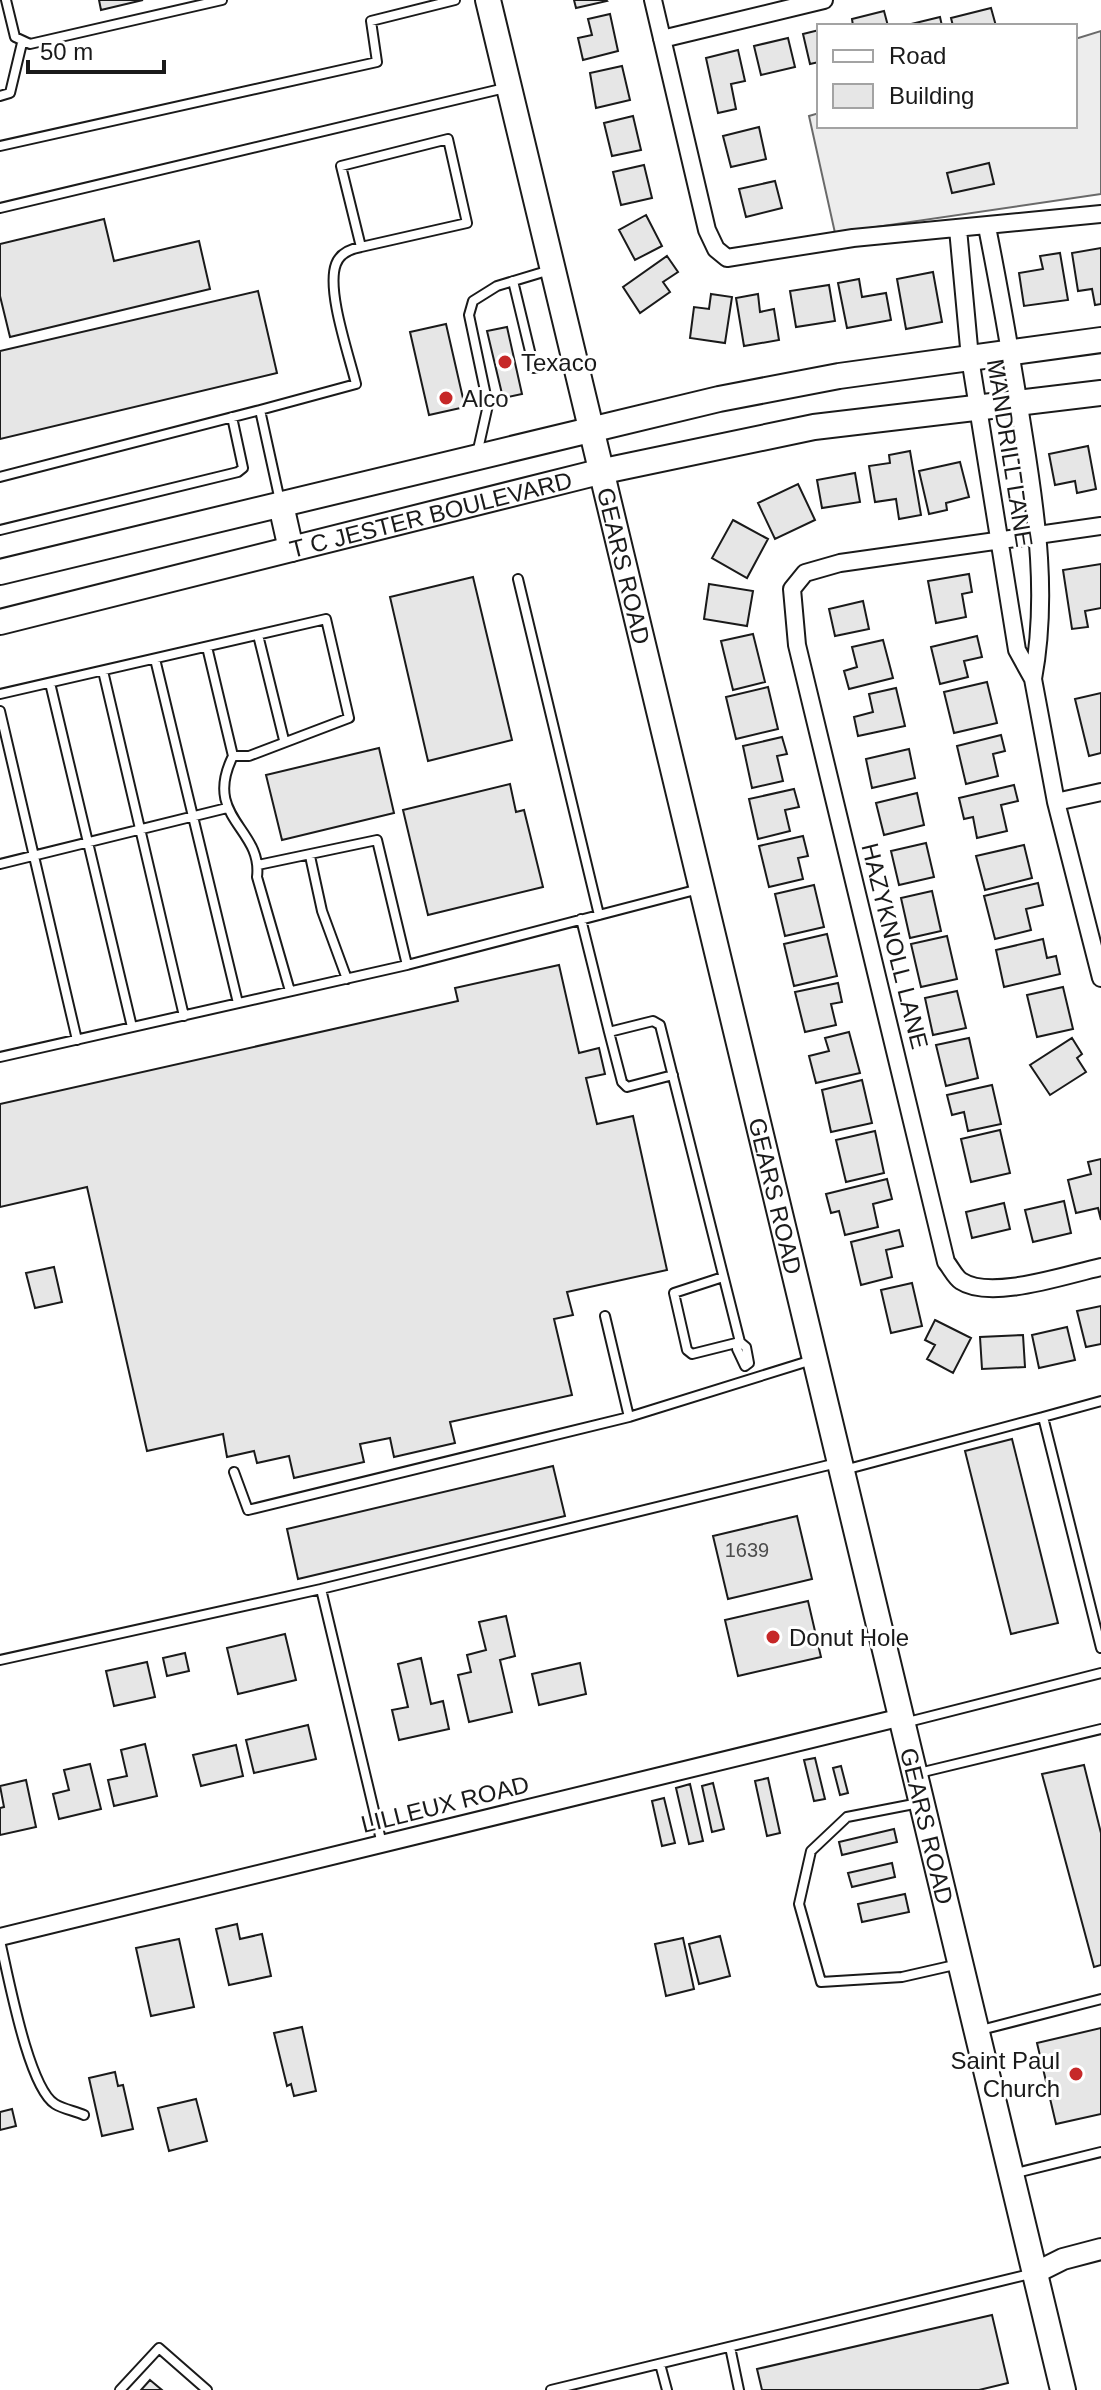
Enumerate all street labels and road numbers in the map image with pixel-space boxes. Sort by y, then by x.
street label: MANDRILL LANE [982,357,1038,549]
street label: T C JESTER BOULEVARD [287,466,575,562]
street label: GEARS ROAD [592,485,656,647]
street label: HAZYKNOLL LANE [856,840,934,1052]
street label: GEARS ROAD [744,1115,808,1277]
street label: GEARS ROAD [895,1745,959,1907]
street label: LILLEUX ROAD [358,1770,532,1838]

